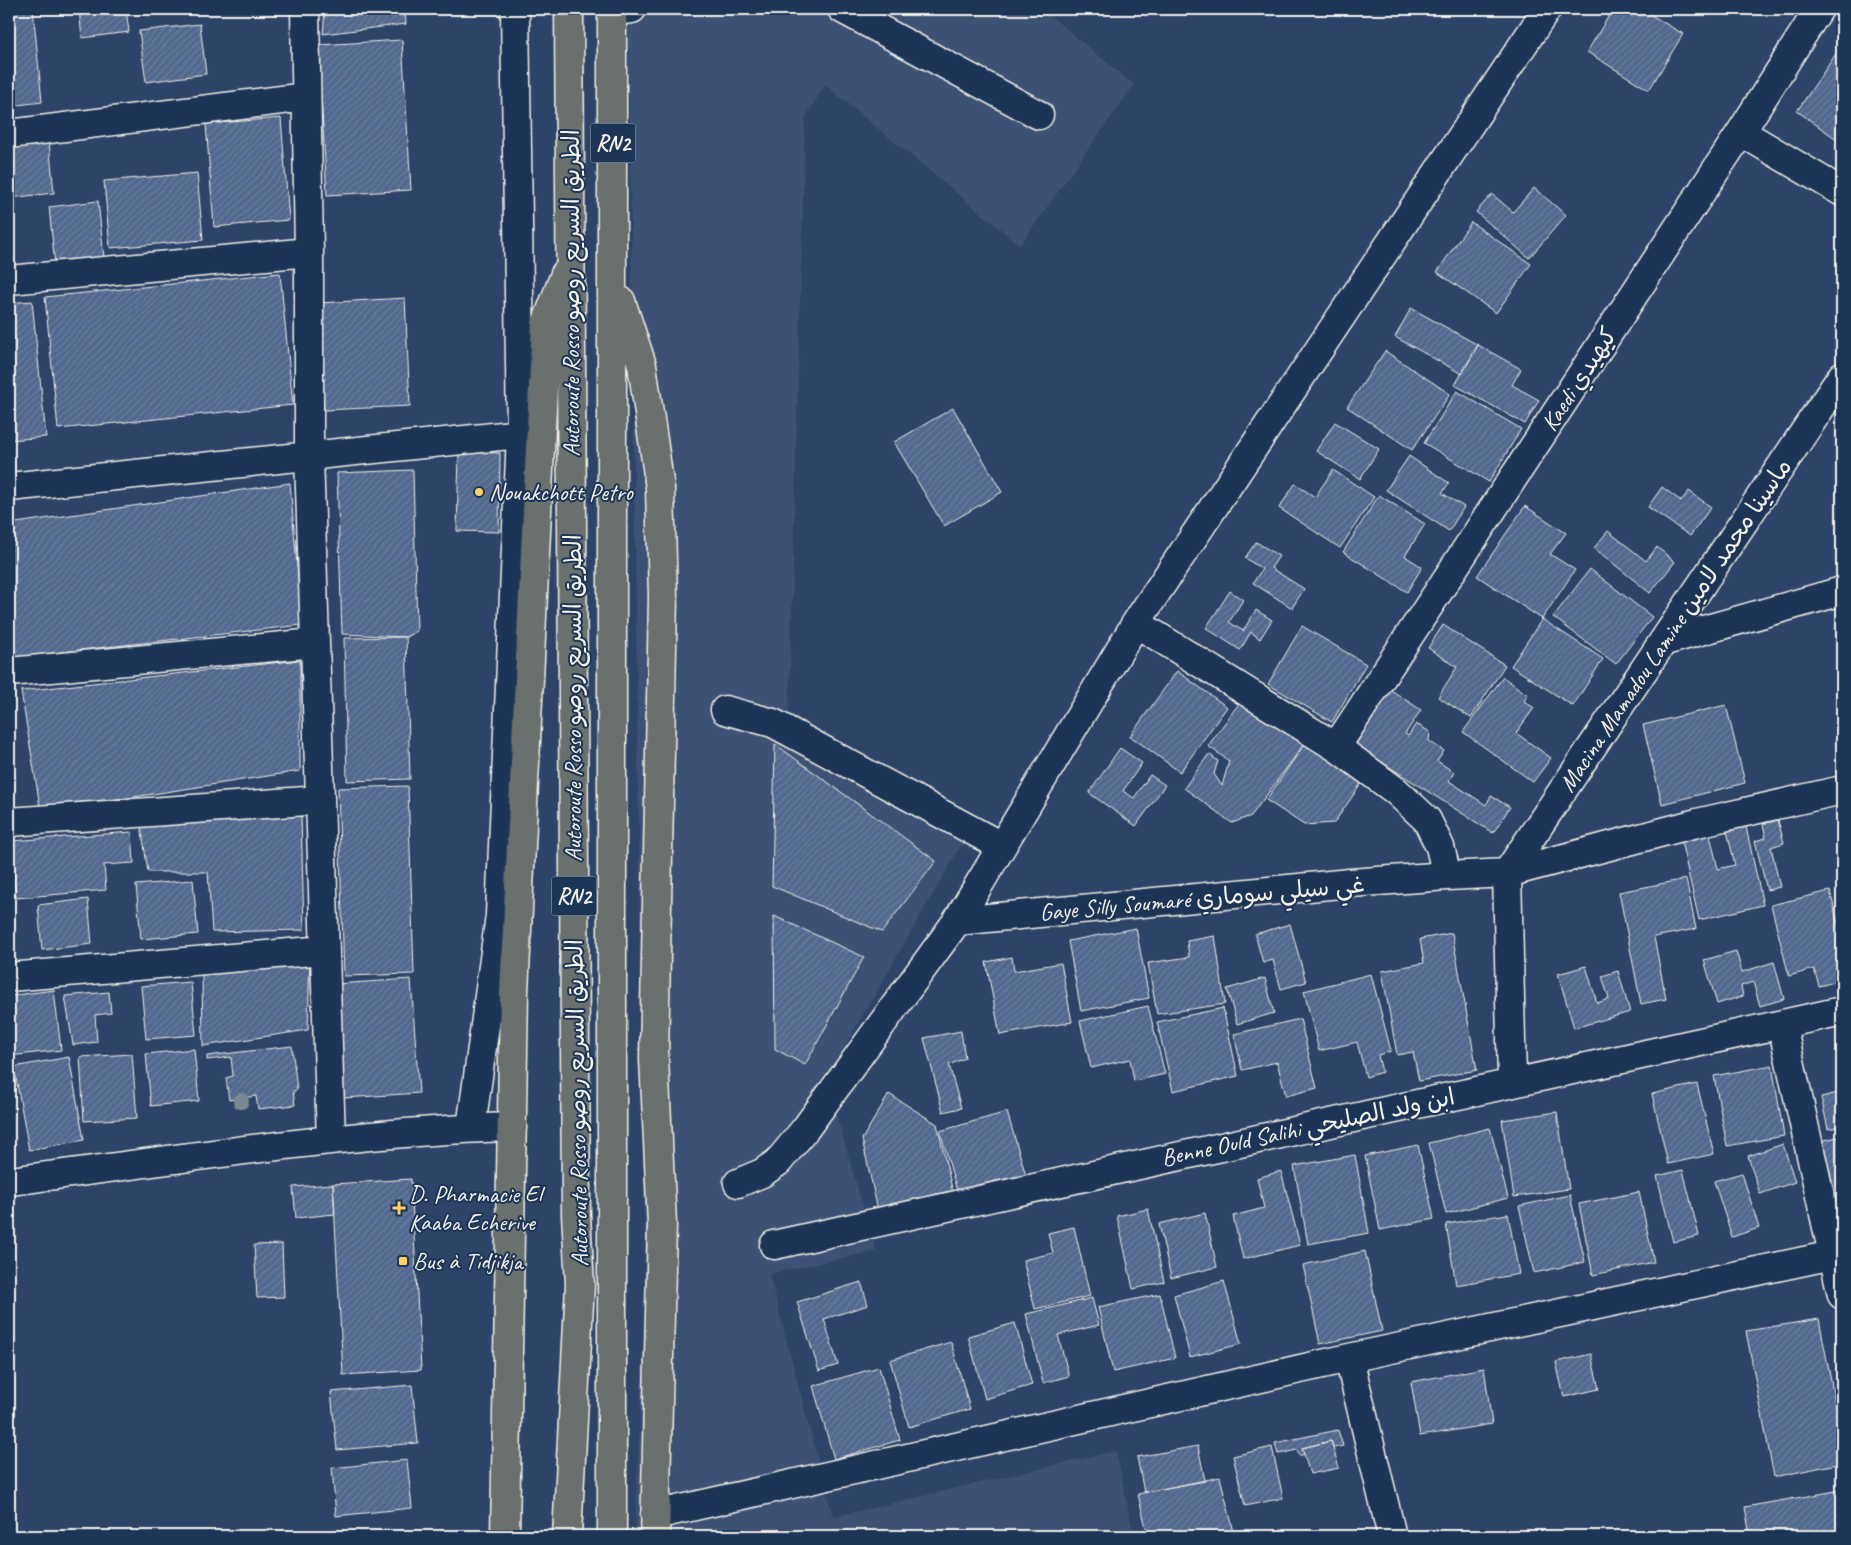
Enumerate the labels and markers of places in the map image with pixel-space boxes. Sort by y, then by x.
place label: Nouakchott Petro [489,477,634,507]
marker: Nouakchott Petro [473,486,485,498]
place label: D. Pharmacie El Kaaba Echerive [409,1179,545,1237]
marker: D. Pharmacie El Kaaba Echerive [393,1202,405,1214]
place label: Bus à Tidjikja [413,1246,525,1276]
marker: Bus à Tidjikja [397,1255,409,1267]

